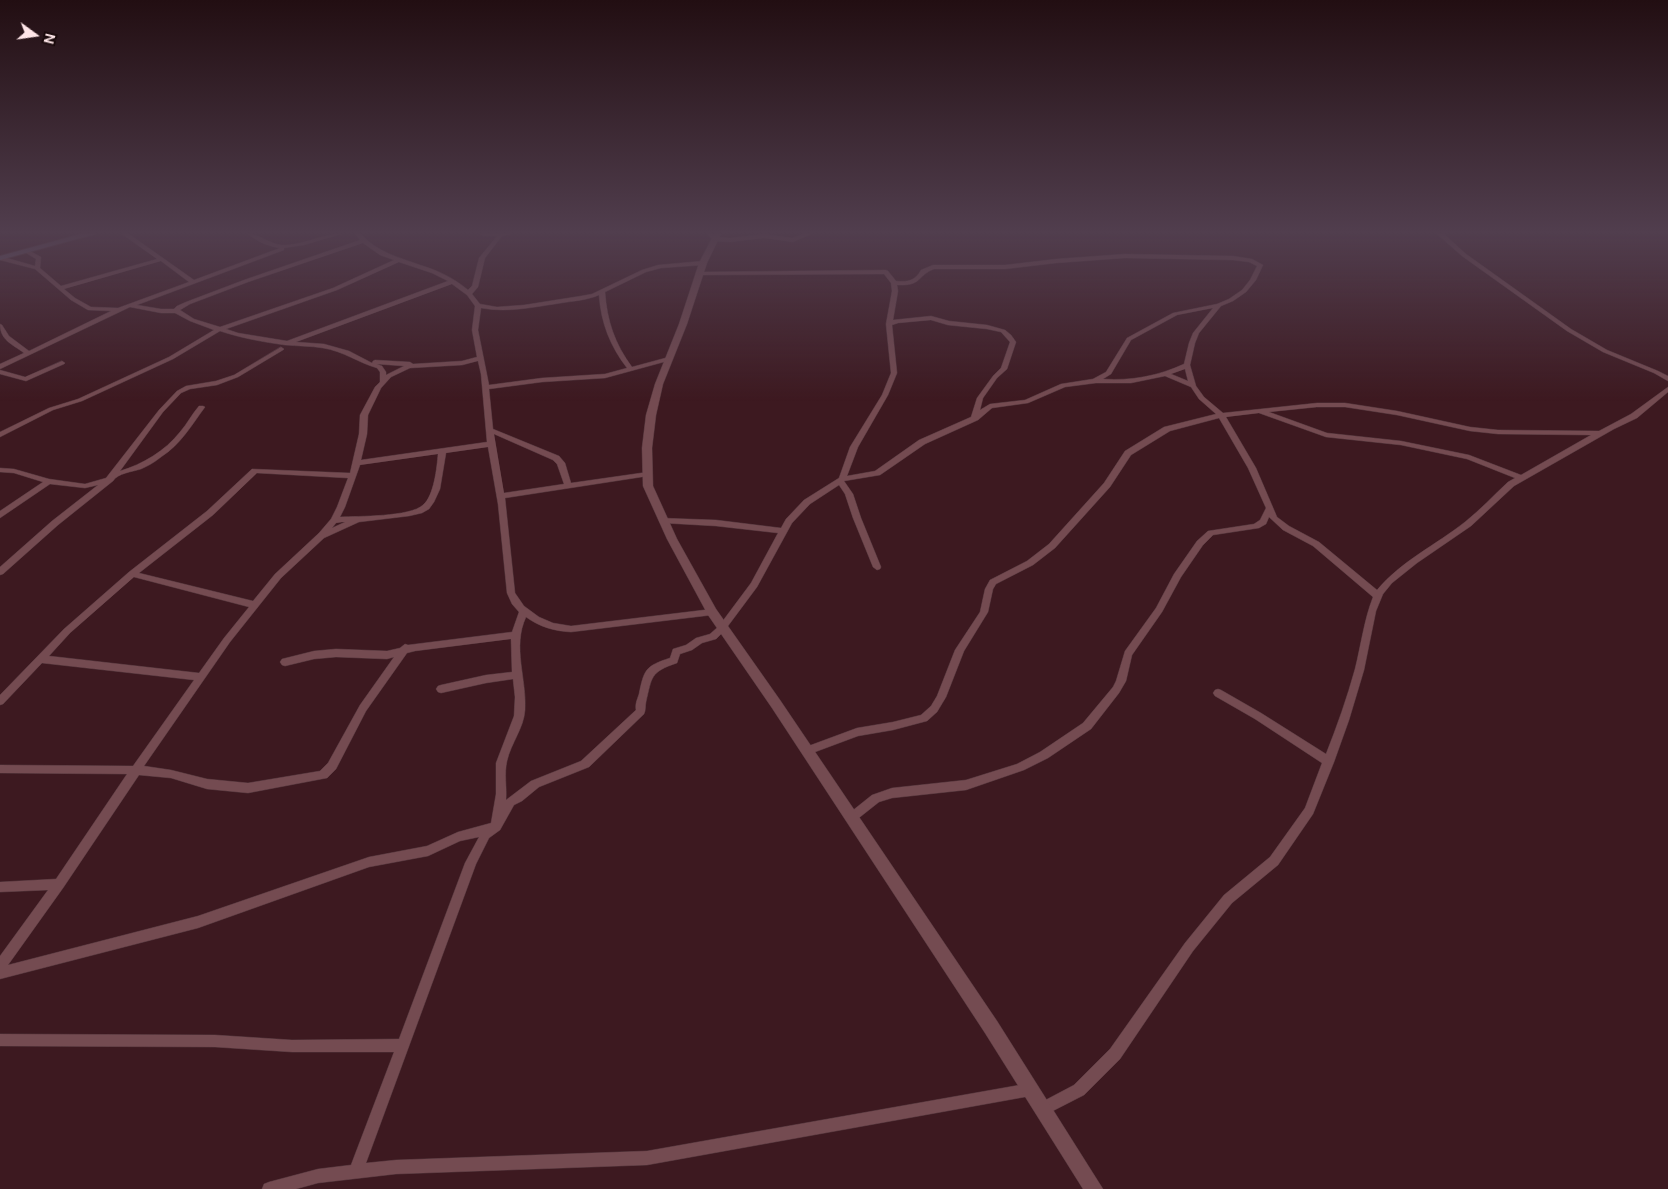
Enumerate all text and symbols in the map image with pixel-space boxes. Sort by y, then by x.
north arrow [10,10,60,60]
text: N [40,31,60,46]

